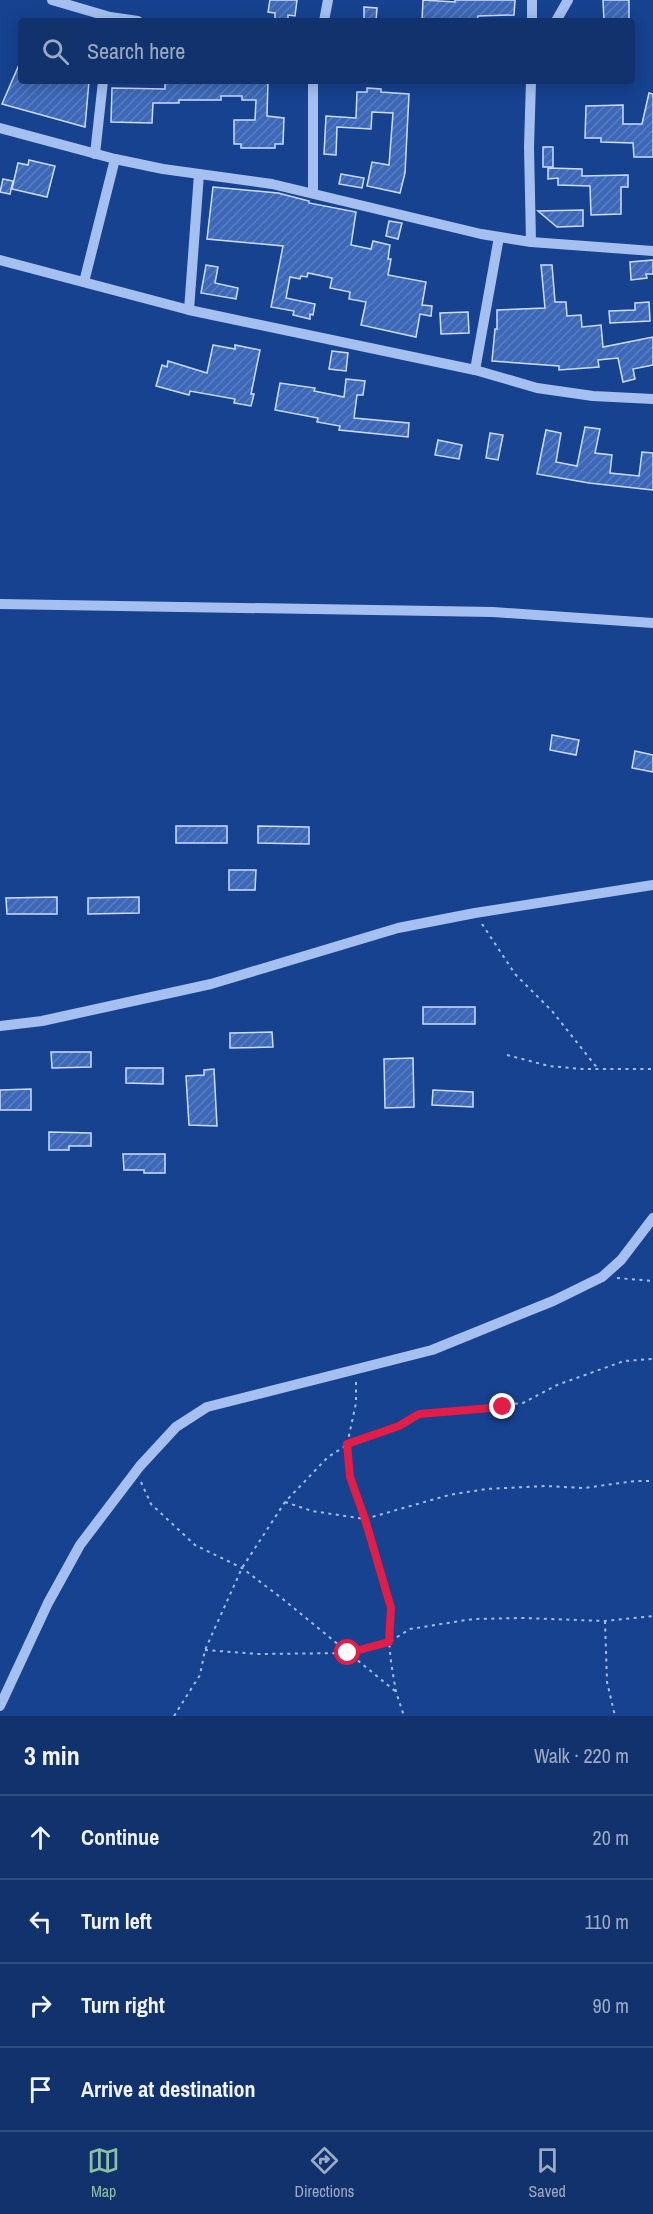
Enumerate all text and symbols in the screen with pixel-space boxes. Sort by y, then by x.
search box [18,18,635,84]
icon: search [39,35,72,68]
text: Search here [87,36,185,66]
route end [489,1393,515,1419]
route start [334,1639,360,1665]
text: 3 min [24,1738,80,1773]
text: Walk · 220 m [534,1742,629,1769]
icon: ahead [24,1821,57,1854]
text: Continue [81,1822,159,1852]
text: 20 m [593,1824,629,1851]
icon: left [24,1905,57,1938]
text: Turn left [81,1906,152,1936]
text: 110 m [585,1908,629,1935]
icon: right [24,1989,57,2022]
text: Turn right [81,1990,165,2020]
text: 90 m [593,1992,629,2019]
icon: arrive [24,2073,57,2106]
text: Arrive at destination [81,2074,255,2104]
tab: Map [87,2144,120,2202]
tab: Directions [294,2144,354,2202]
tab: Saved [529,2144,566,2202]

